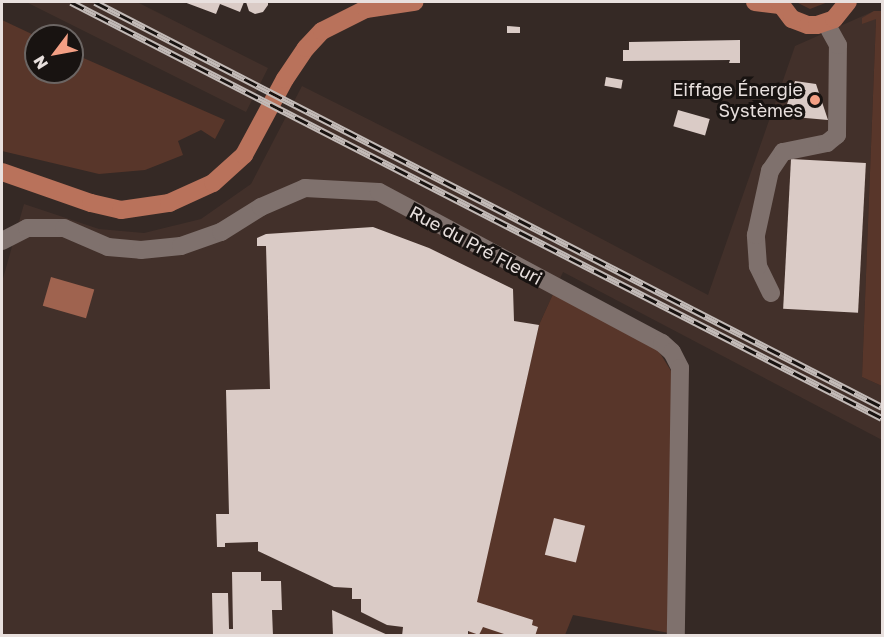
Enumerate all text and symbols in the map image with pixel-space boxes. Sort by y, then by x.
north arrow [24,24,84,84]
text: N [29,52,52,73]
place label: Eiffage Énergie Systèmes [672,79,803,122]
marker: Eiffage Énergie Systèmes [808,93,822,107]
street label: Rue du Pré Fleuri [406,201,546,289]

